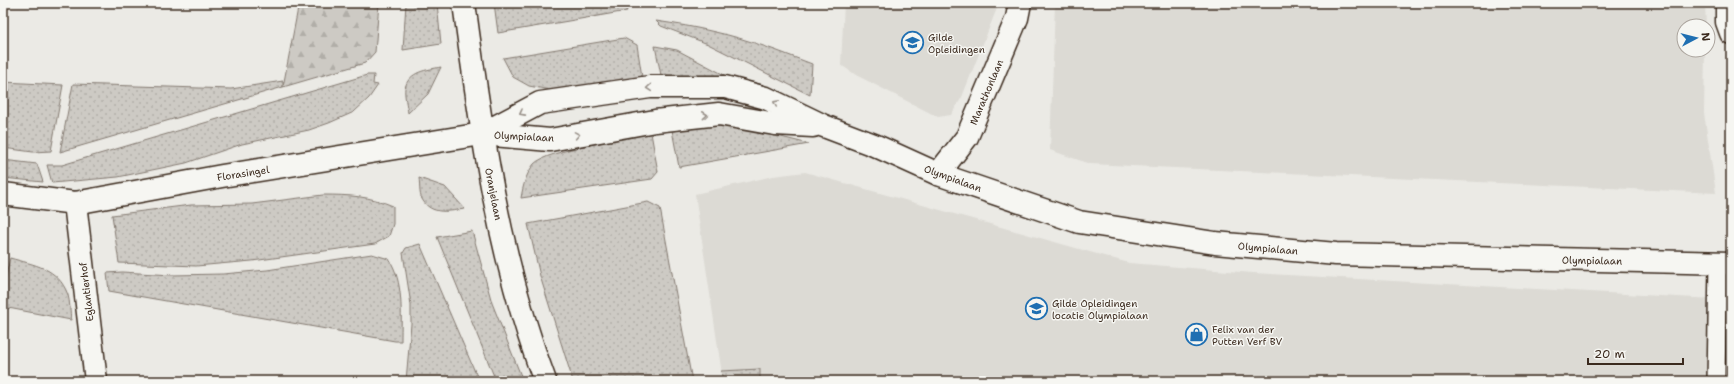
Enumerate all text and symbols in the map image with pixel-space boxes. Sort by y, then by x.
north arrow [1676,18,1716,58]
school or university icon: Gilde Opleidingen [900,30,926,56]
place label: Gilde Opleidingen [928,31,985,56]
text: N [1697,32,1713,42]
street label: Marathonlaan [967,58,1006,127]
one-way arrow [646,83,652,92]
one-way arrow [773,100,780,108]
one-way arrow [519,108,526,116]
one-way arrow [702,111,708,120]
street label: Olympialaan [494,128,554,145]
one-way arrow [574,131,580,140]
street label: Olympialaan [922,162,983,195]
street label: Florasingel [216,163,270,184]
street label: Oranjelaan [482,167,505,221]
street label: Olympialaan [1237,239,1299,258]
street label: Olympialaan [1562,253,1622,268]
street label: Eglantierhof [76,261,97,322]
school or university icon: Gilde Opleidingen locatie Olympialaan [1023,296,1049,322]
place label: Gilde Opleidingen locatie Olympialaan [1052,297,1148,322]
shop icon: Felix van der Putten Verf BV [1183,322,1209,348]
place label: Felix van der Putten Verf BV [1212,323,1283,348]
scale bar [1588,340,1683,366]
text: 20 m [1594,346,1625,362]

